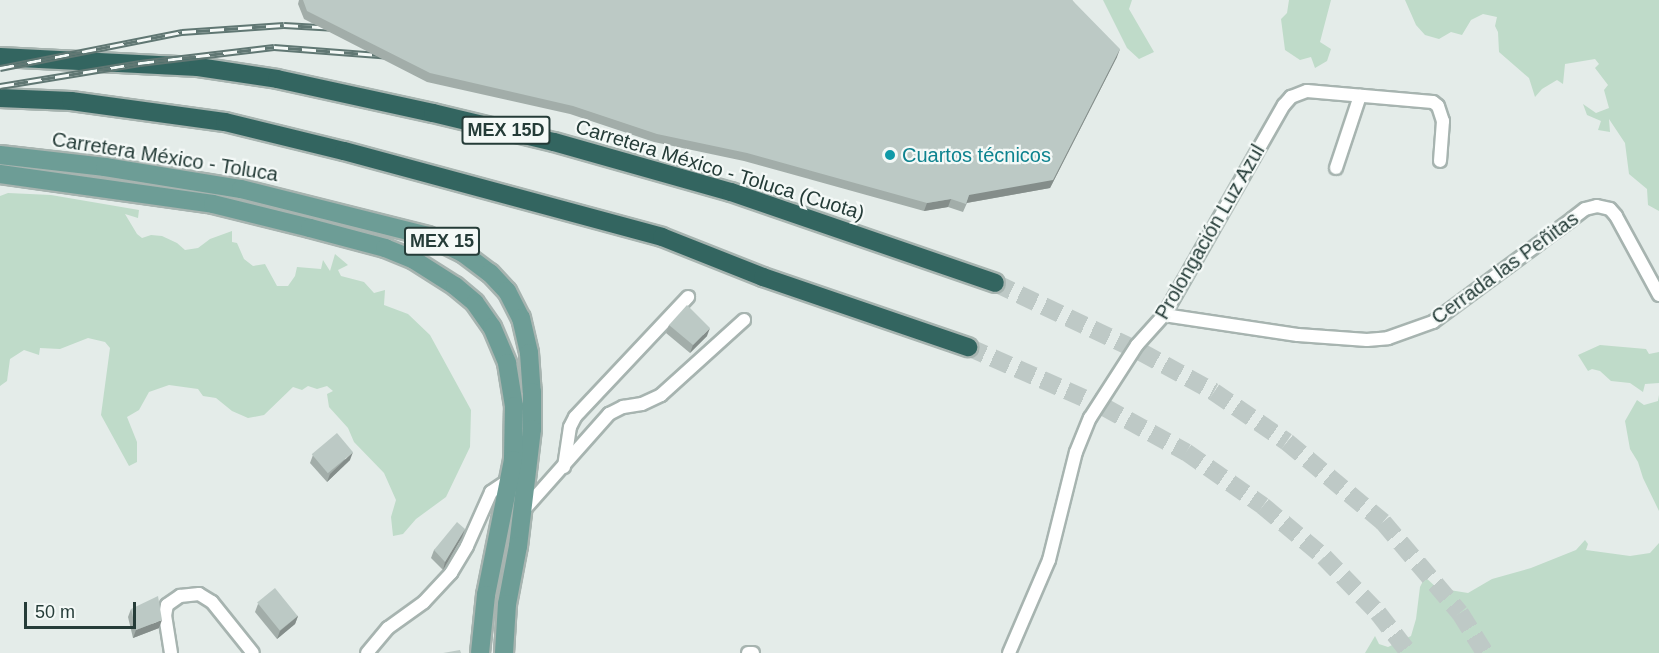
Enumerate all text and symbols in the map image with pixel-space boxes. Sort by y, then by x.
street label: Carretera México - Toluca (Cuota) [572,114,868,226]
road number: MEX 15D [461,115,551,145]
street label: Carretera México - Toluca [50,127,280,187]
street label: Prolongación Luz Azul [1150,140,1270,324]
place label: Cuartos técnicos [902,143,1051,167]
marker: Cuartos técnicos [883,148,897,162]
street label: Cerrada las Peñitas [1427,207,1583,329]
road number: MEX 15 [403,226,481,256]
scale bar [27,590,140,628]
text: 50 m [35,602,75,622]

